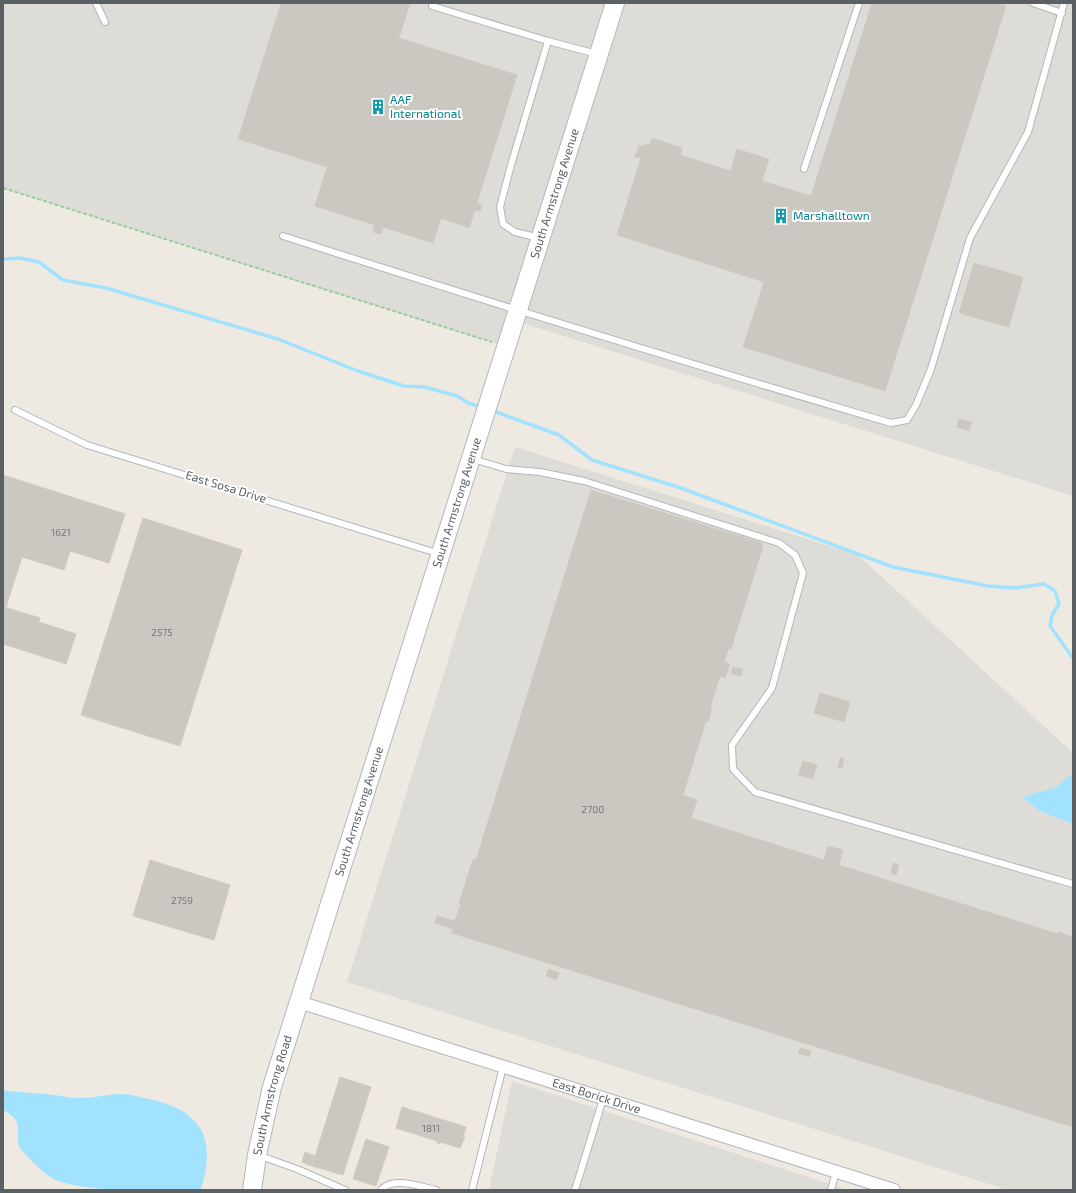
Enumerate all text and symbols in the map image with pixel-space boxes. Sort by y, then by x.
place label: AAF International [390,92,461,120]
building icon: AAF International [369,98,387,116]
street label: South Armstrong Avenue [527,127,581,260]
building icon: Marshalltown [772,207,790,225]
place label: Marshalltown [793,208,870,222]
street label: South Armstrong Avenue [429,435,483,569]
street label: East Sosa Drive [184,467,269,505]
house number: 1621 [51,526,71,538]
house number: 2575 [151,626,173,638]
street label: South Armstrong Avenue [331,744,385,878]
house number: 2700 [582,803,604,815]
house number: 2759 [171,894,193,906]
street label: South Armstrong Road [249,1033,294,1156]
street label: East Borick Drive [551,1075,643,1116]
house number: 1811 [422,1122,440,1134]

